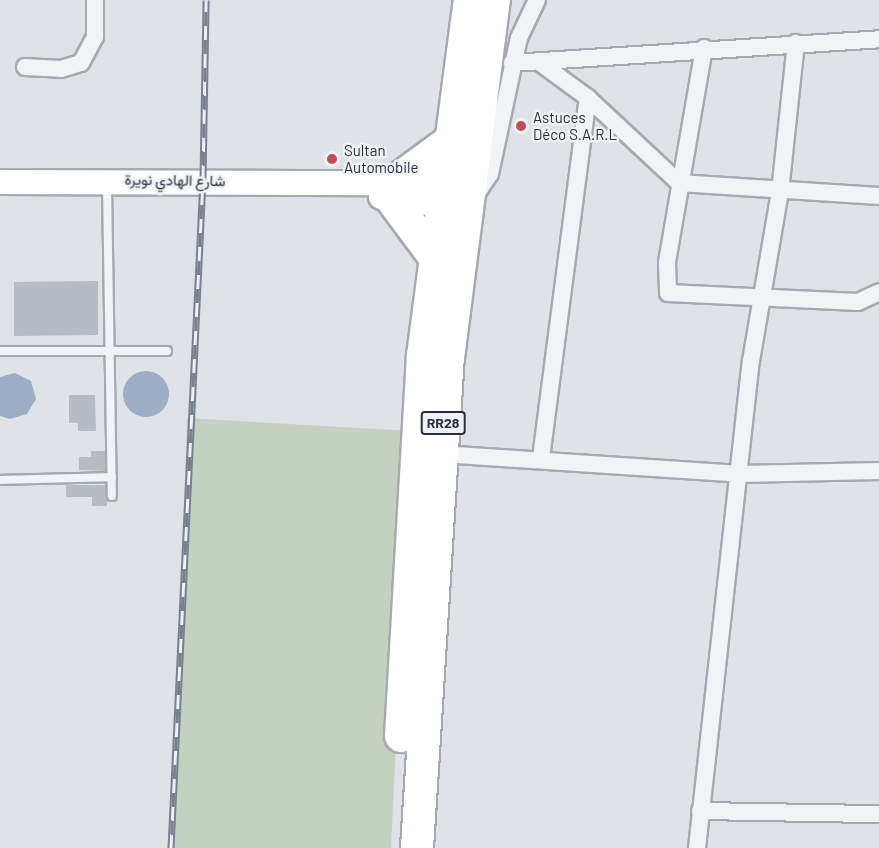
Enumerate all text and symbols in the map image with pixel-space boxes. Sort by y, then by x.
place label: Astuces Déco S.A.R.L [533,108,617,143]
marker: Astuces Déco S.A.R.L [514,119,528,133]
place label: Sultan Automobile [344,141,418,176]
marker: Sultan Automobile [325,152,339,166]
street label: شارع الهادي نويرة [124,170,226,190]
road number: RR28 [420,412,466,434]

